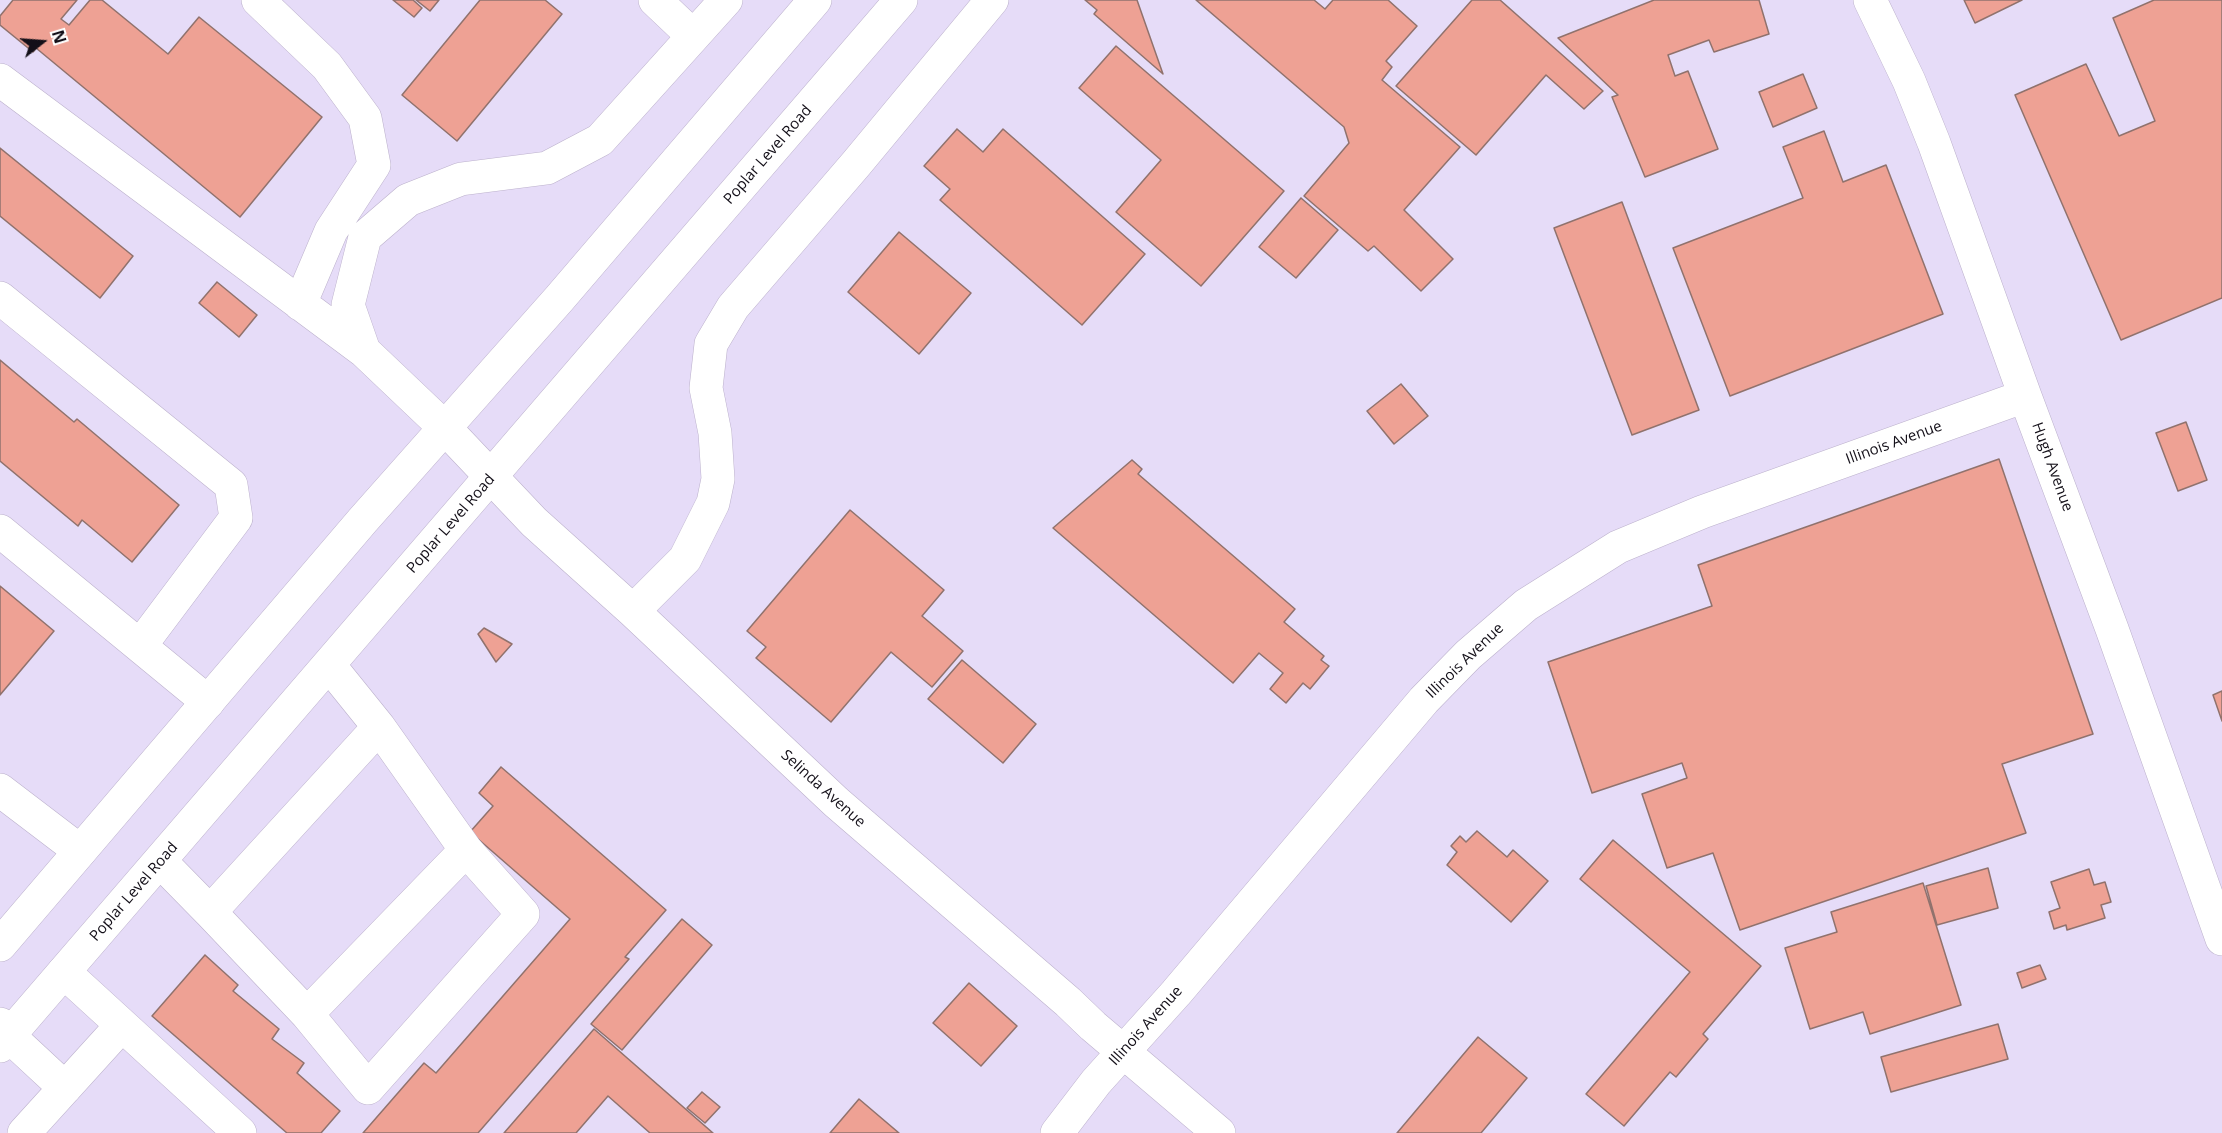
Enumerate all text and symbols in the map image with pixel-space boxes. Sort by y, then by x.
north arrow [12,12,72,72]
text: N [47,27,72,46]
street label: Poplar Level Road [720,102,816,208]
street label: Illinois Avenue [1844,417,1944,469]
street label: Hugh Avenue [2028,420,2076,514]
street label: Poplar Level Road [403,471,499,577]
street label: Illinois Avenue [1422,620,1508,702]
street label: Selinda Avenue [777,746,869,832]
street label: Poplar Level Road [86,839,182,945]
street label: Illinois Avenue [1106,983,1186,1069]

